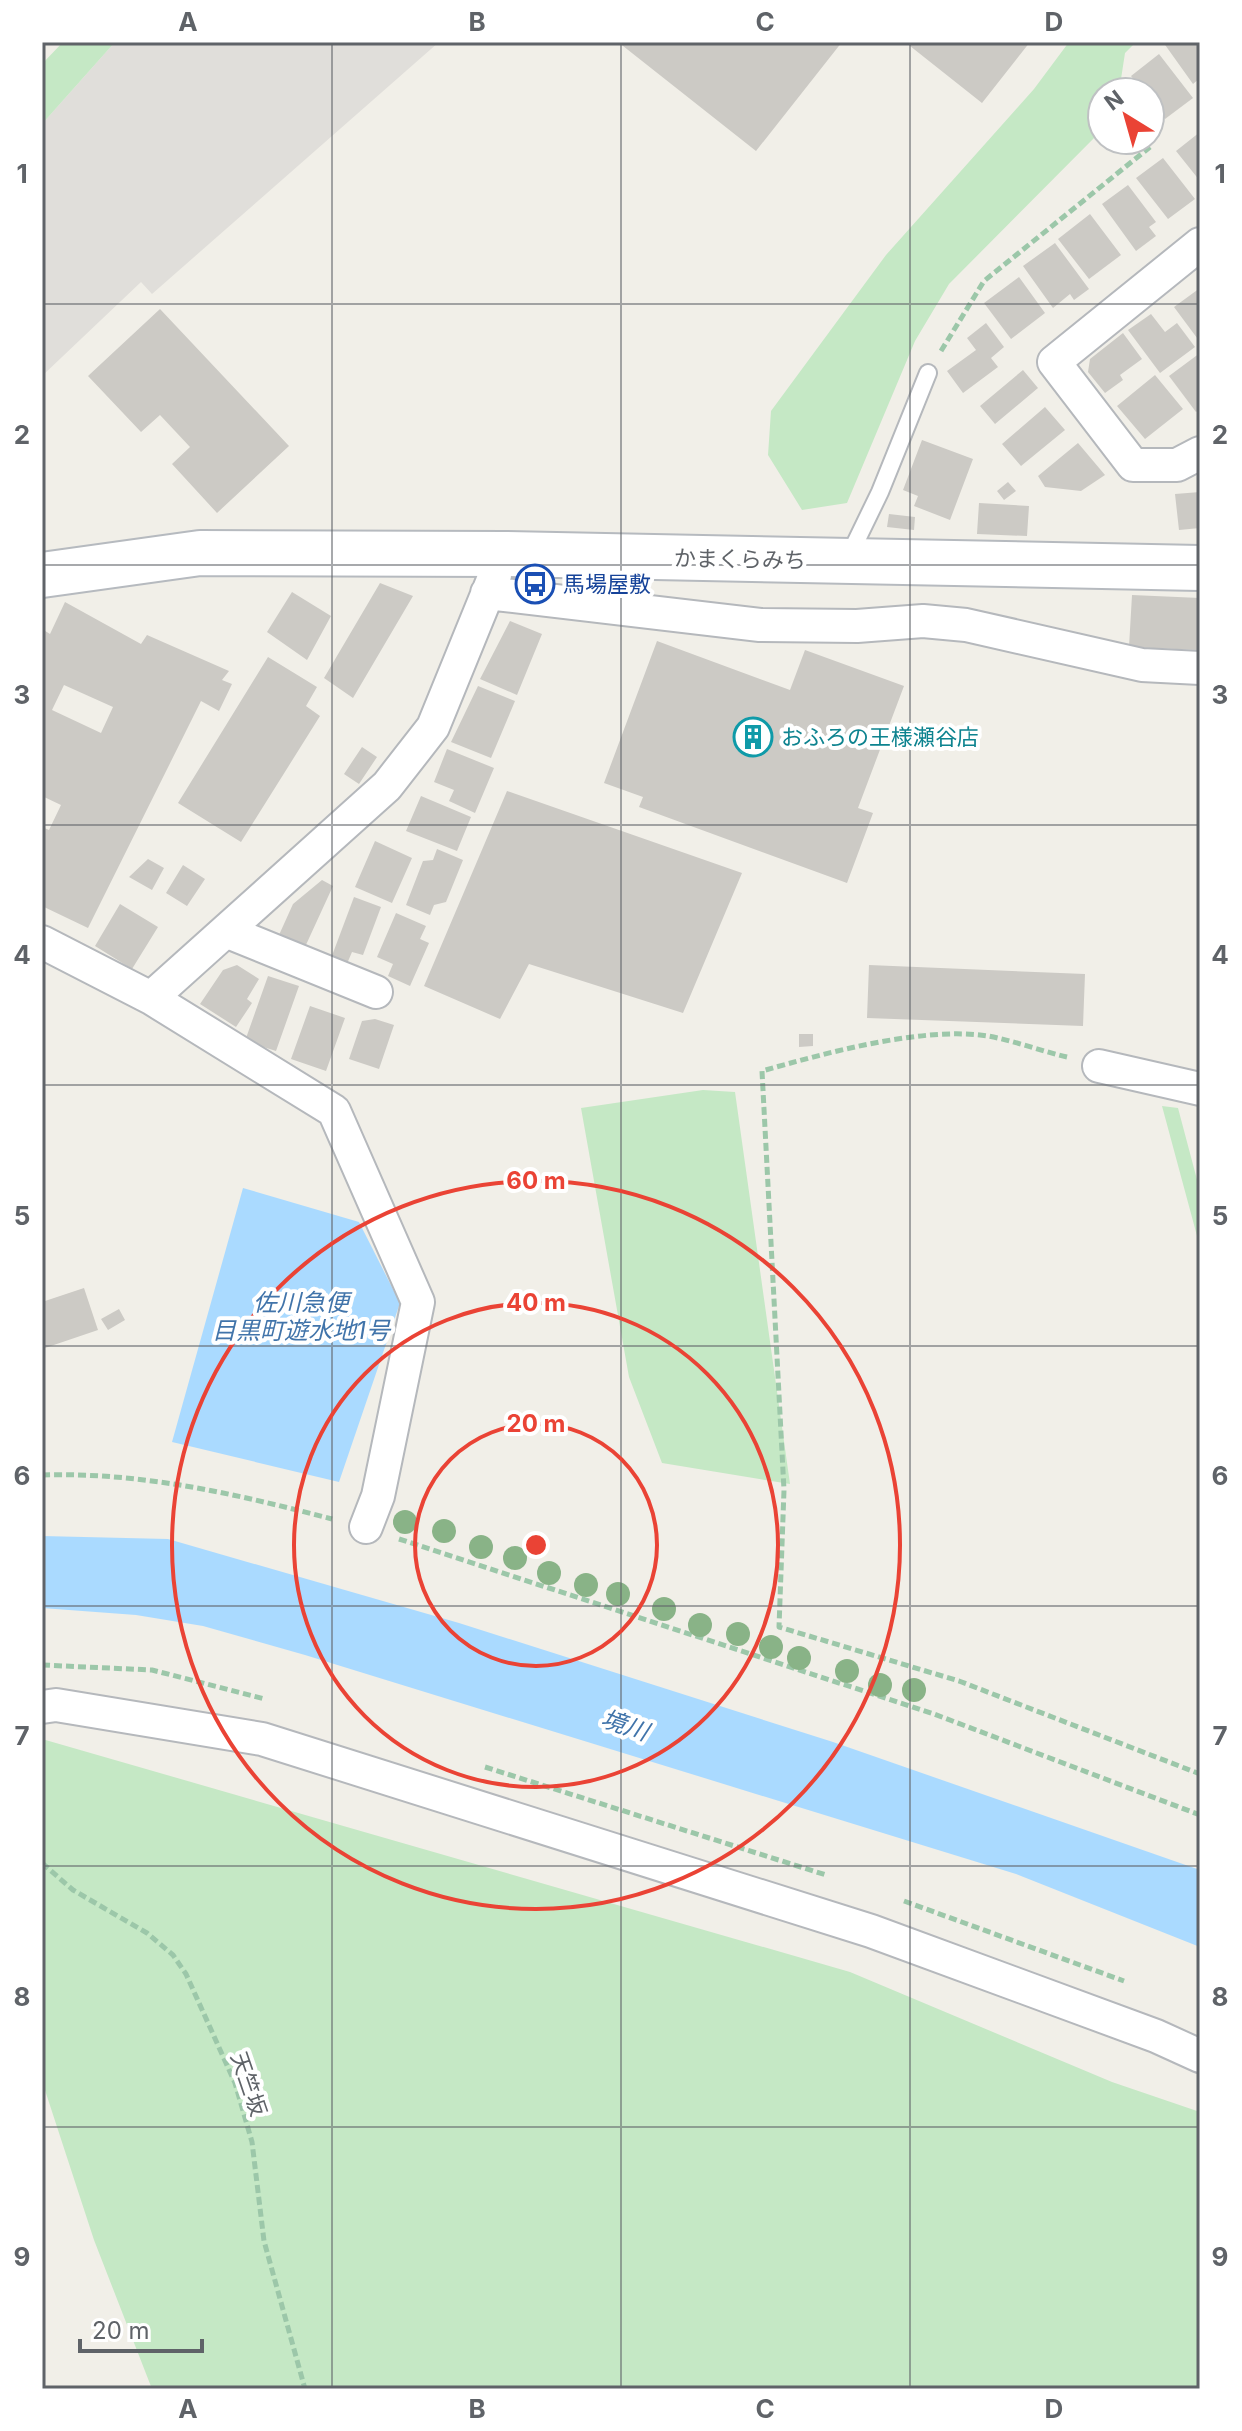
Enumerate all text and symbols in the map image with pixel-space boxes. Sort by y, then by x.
text: A [178,6,198,37]
text: B [468,6,486,37]
text: C [755,6,775,37]
text: D [1045,6,1063,37]
north arrow [1086,76,1166,156]
text: N [1099,85,1128,115]
text: 1 [16,158,28,189]
text: 1 [1214,158,1226,189]
text: 2 [14,419,30,450]
text: 2 [1212,419,1228,450]
street label: かまくらみち [674,545,806,573]
bus stop icon: 馬場屋敷 [514,563,556,605]
place label: 馬場屋敷 [563,571,651,597]
text: 3 [14,679,30,710]
text: 3 [1212,679,1228,710]
building icon: おふろの王様瀬谷店 [732,716,774,758]
place label: おふろの王様瀬谷店 [781,724,979,750]
text: 4 [13,939,31,970]
text: 4 [1211,939,1229,970]
text: 60 m [506,1166,566,1195]
text: 5 [14,1200,30,1231]
text: 5 [1212,1200,1228,1231]
water label: 佐川急便 目黒町遊水地1号 [212,1288,392,1345]
text: 40 m [506,1288,566,1317]
text: 20 m [507,1409,565,1438]
text: 6 [14,1460,30,1491]
text: 6 [1212,1460,1228,1491]
centre of rings [522,1531,550,1559]
water label: 境川 [598,1703,655,1748]
text: 7 [14,1720,30,1751]
text: 7 [1212,1720,1228,1751]
text: 8 [14,1981,30,2012]
text: 8 [1212,1981,1228,2012]
street label: 天竺坂 [226,2049,272,2119]
text: 9 [14,2241,30,2272]
text: 9 [1212,2241,1228,2272]
scale bar [80,2303,202,2353]
text: 20 m [92,2316,150,2345]
text: A [178,2393,198,2424]
text: B [468,2393,486,2424]
text: C [755,2393,775,2424]
text: D [1045,2393,1063,2424]

